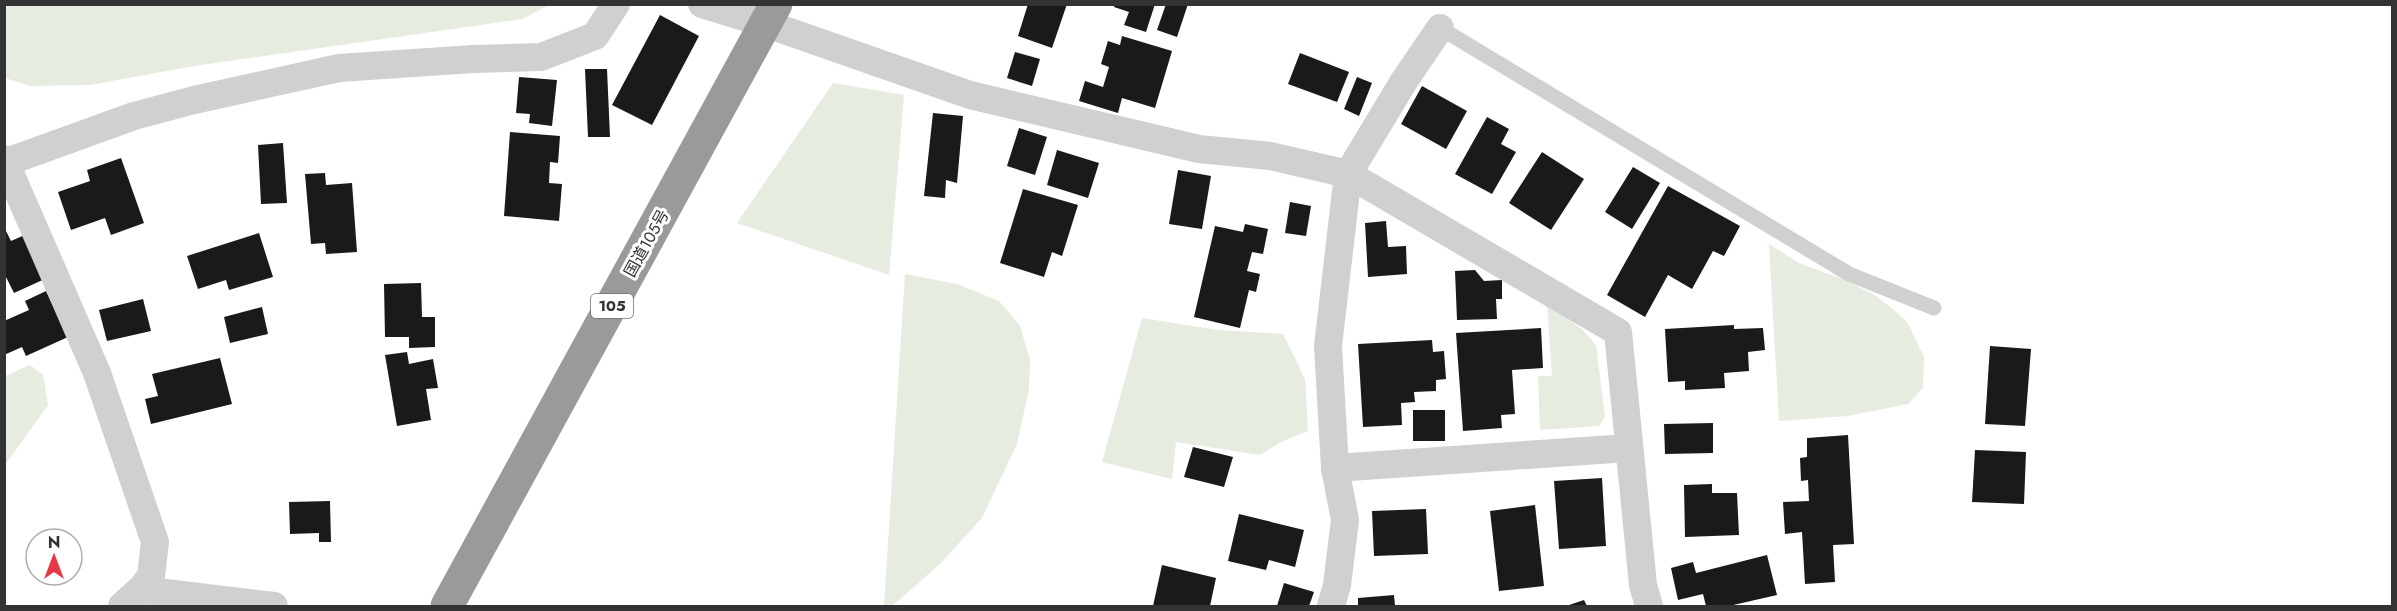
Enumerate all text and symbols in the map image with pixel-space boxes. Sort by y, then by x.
street label: 国道105号 [618,205,674,281]
road number: 105 [591,294,633,318]
north arrow [24,527,84,587]
text: N [48,531,60,554]

